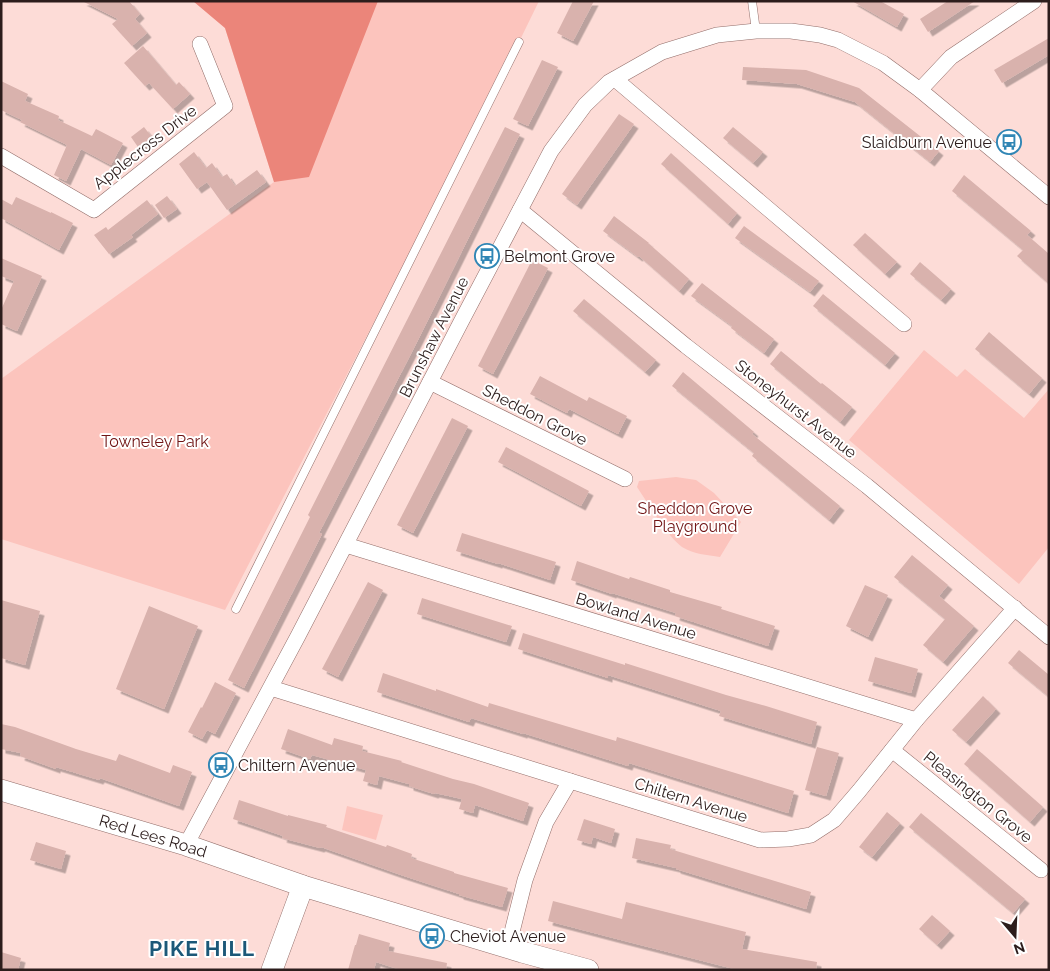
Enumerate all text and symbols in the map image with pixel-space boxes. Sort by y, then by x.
street label: Applecross Drive [90,101,200,193]
bus stop icon: Slaidburn Avenue [996,129,1022,155]
place label: Slaidburn Avenue [862,133,992,152]
bus stop icon: Belmont Grove [474,243,500,269]
place label: Belmont Grove [504,247,615,266]
street label: Brunshaw Avenue [395,273,473,401]
street label: Stoneyhurst Avenue [732,356,860,462]
street label: Sheddon Grove [479,380,591,450]
park label: Towneley Park [101,432,209,451]
park label: Sheddon Grove Playground [638,499,752,536]
street label: Bowland Avenue [573,589,699,643]
street label: Pleasington Grove [920,747,1036,847]
bus stop icon: Chiltern Avenue [208,752,234,778]
place label: Chiltern Avenue [238,756,355,775]
street label: Chiltern Avenue [632,774,750,826]
street label: Red Lees Road [97,811,209,861]
north arrow [990,911,1040,961]
bus stop icon: Cheviot Avenue [419,923,445,949]
place label: Cheviot Avenue [450,927,566,946]
district label: PIKE HILL [149,936,255,961]
text: N [1012,939,1027,958]

